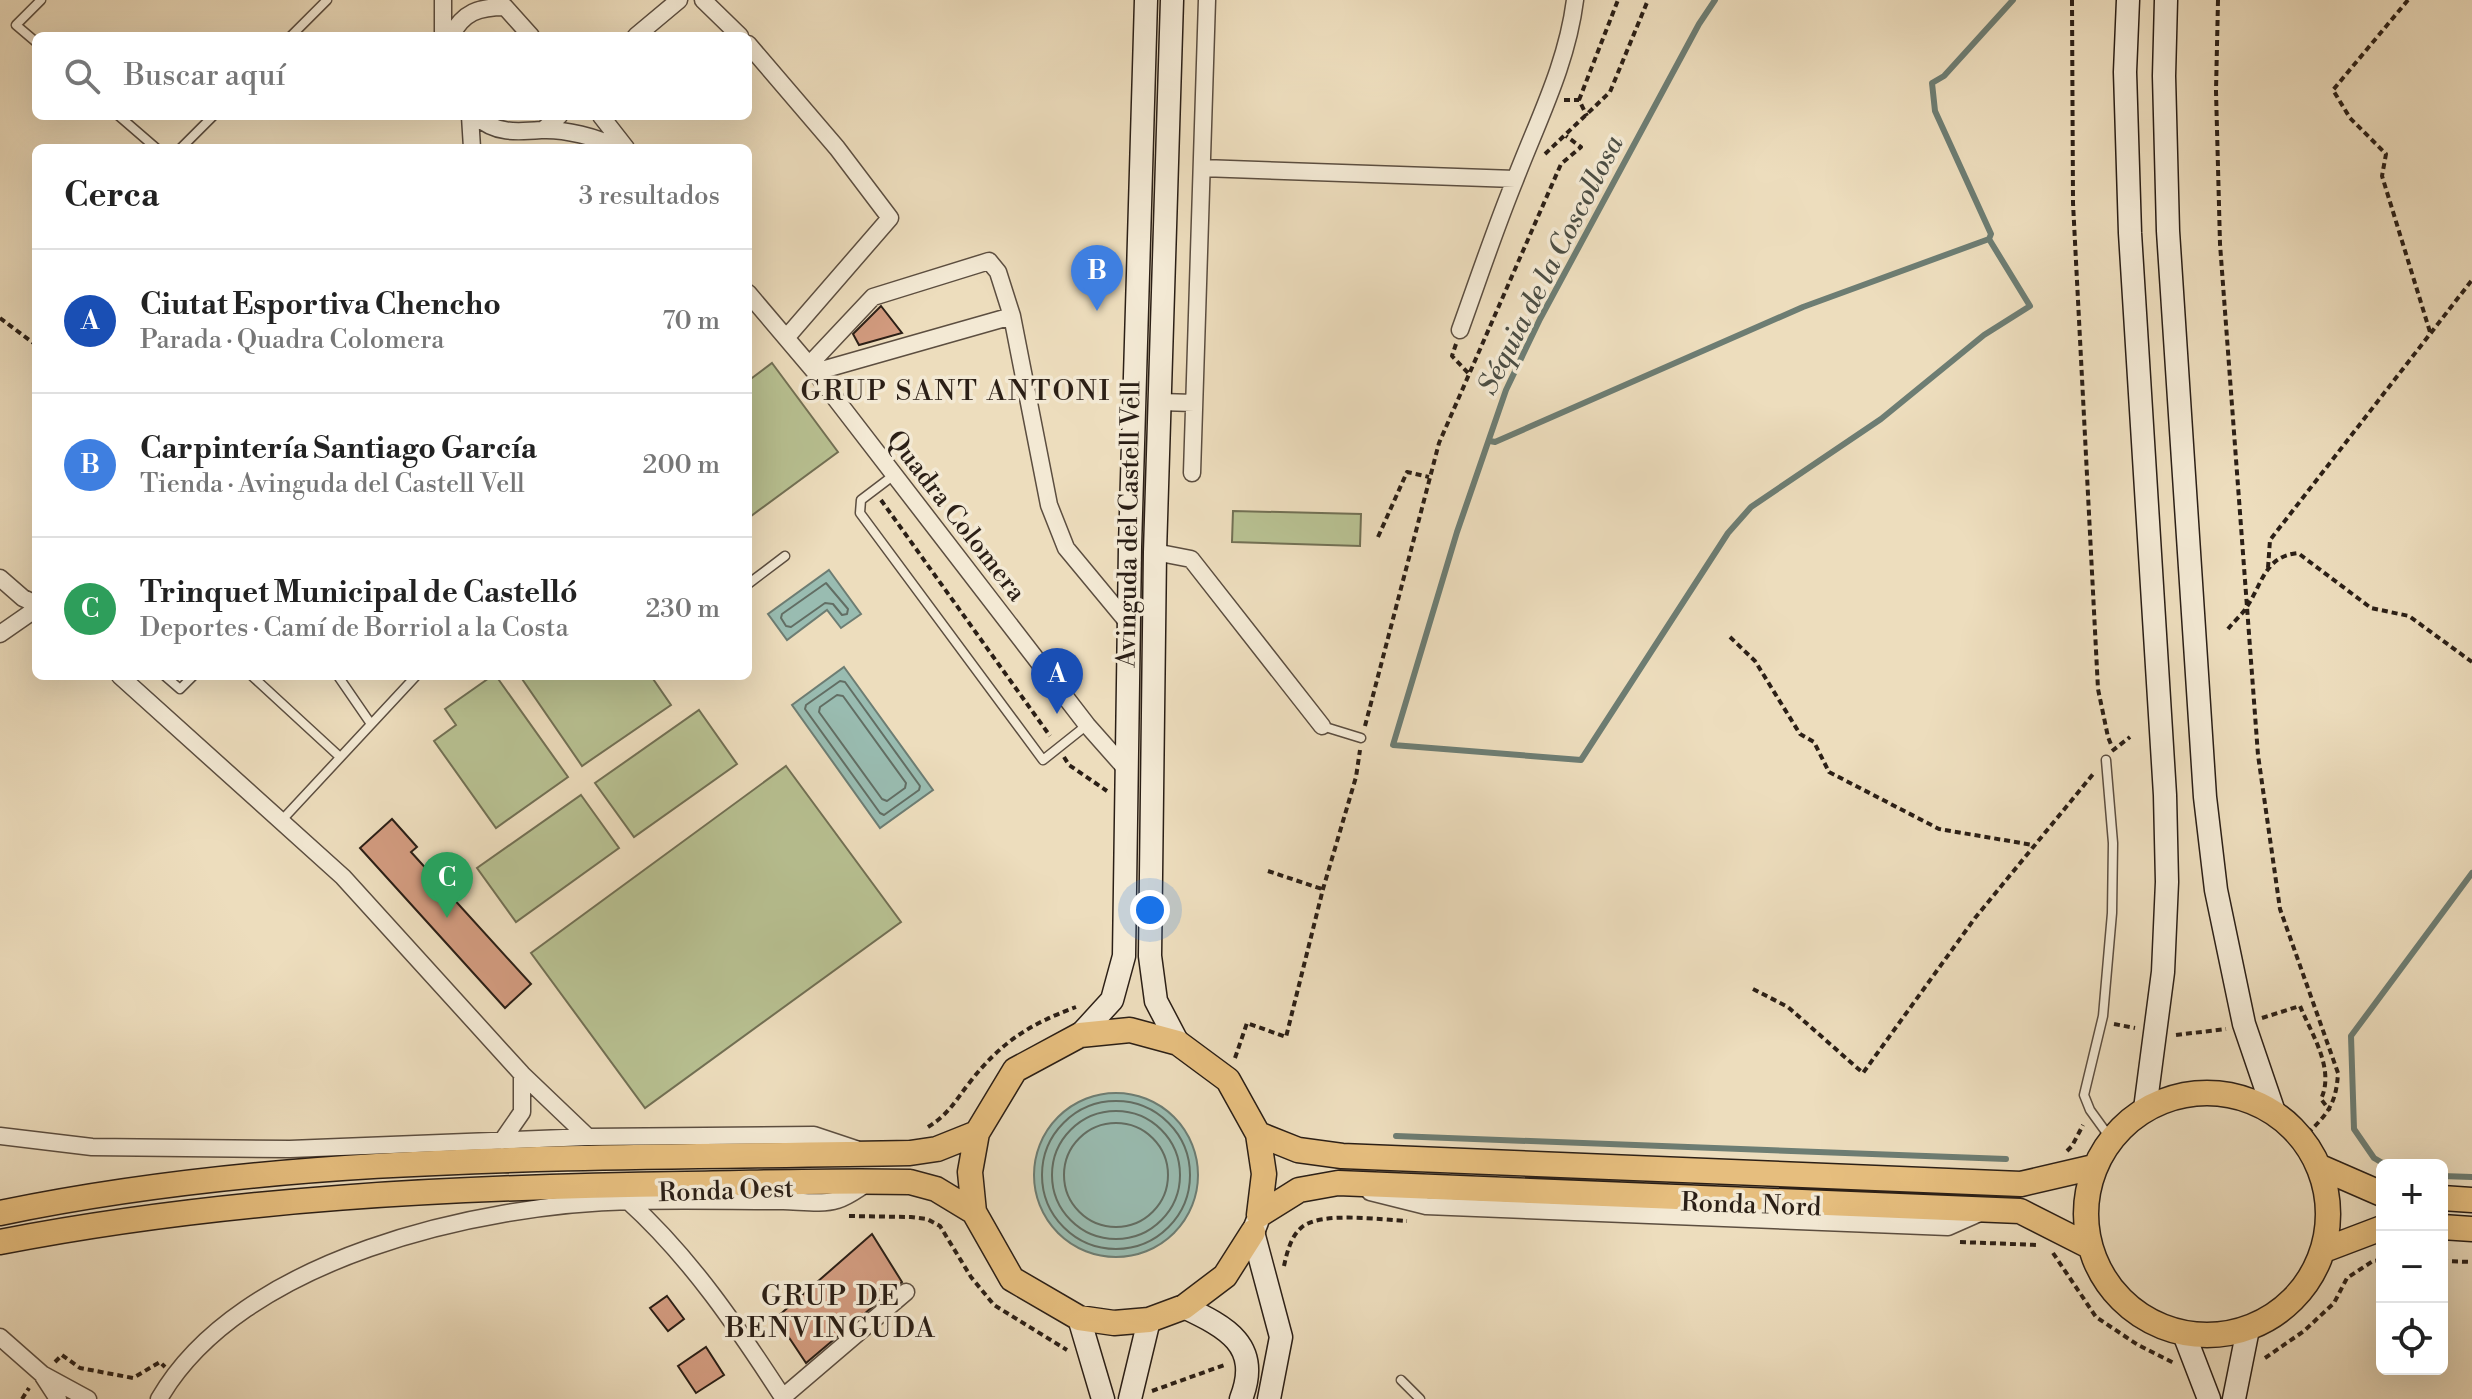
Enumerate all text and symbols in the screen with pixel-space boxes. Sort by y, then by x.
search box [32,32,752,120]
icon: search [60,54,104,98]
text: Buscar aquí [124,57,286,95]
water label: Séquia de la Coscollosa [1470,129,1632,400]
text: Cerca [64,175,159,217]
text: 3 resultados [579,180,720,212]
pin: B [1071,245,1123,311]
text: Ciutat Esportiva Chencho [140,286,501,324]
text: A [81,305,99,337]
text: 70 m [662,305,720,337]
text: Parada · Quadra Colomera [140,324,445,356]
district label: GRUP SANT ANTONI [801,374,1111,409]
street label: Avinguda del Castell Vell [1110,380,1148,669]
street label: Quadra Colomera [879,424,1033,608]
text: Carpintería Santiago García [140,430,537,468]
text: B [80,449,100,481]
text: 200 m [643,449,720,481]
text: Tienda · Avinguda del Castell Vell [140,468,525,500]
text: Trinquet Municipal de Castelló [140,574,578,612]
text: C [81,593,99,625]
text: 230 m [645,593,720,625]
text: Deportes · Camí de Borriol a la Costa [140,612,569,644]
pin: A [1031,648,1083,714]
pin: C [421,852,473,918]
your location [1130,890,1170,930]
map controls [2376,1159,2448,1375]
button: + [2376,1159,2448,1231]
street label: Ronda Oest [658,1173,794,1209]
street label: Ronda Nord [1680,1187,1822,1223]
button: − [2376,1231,2448,1303]
district label: GRUP DE BENVINGUDA [724,1279,937,1346]
button: locate [2376,1303,2448,1375]

